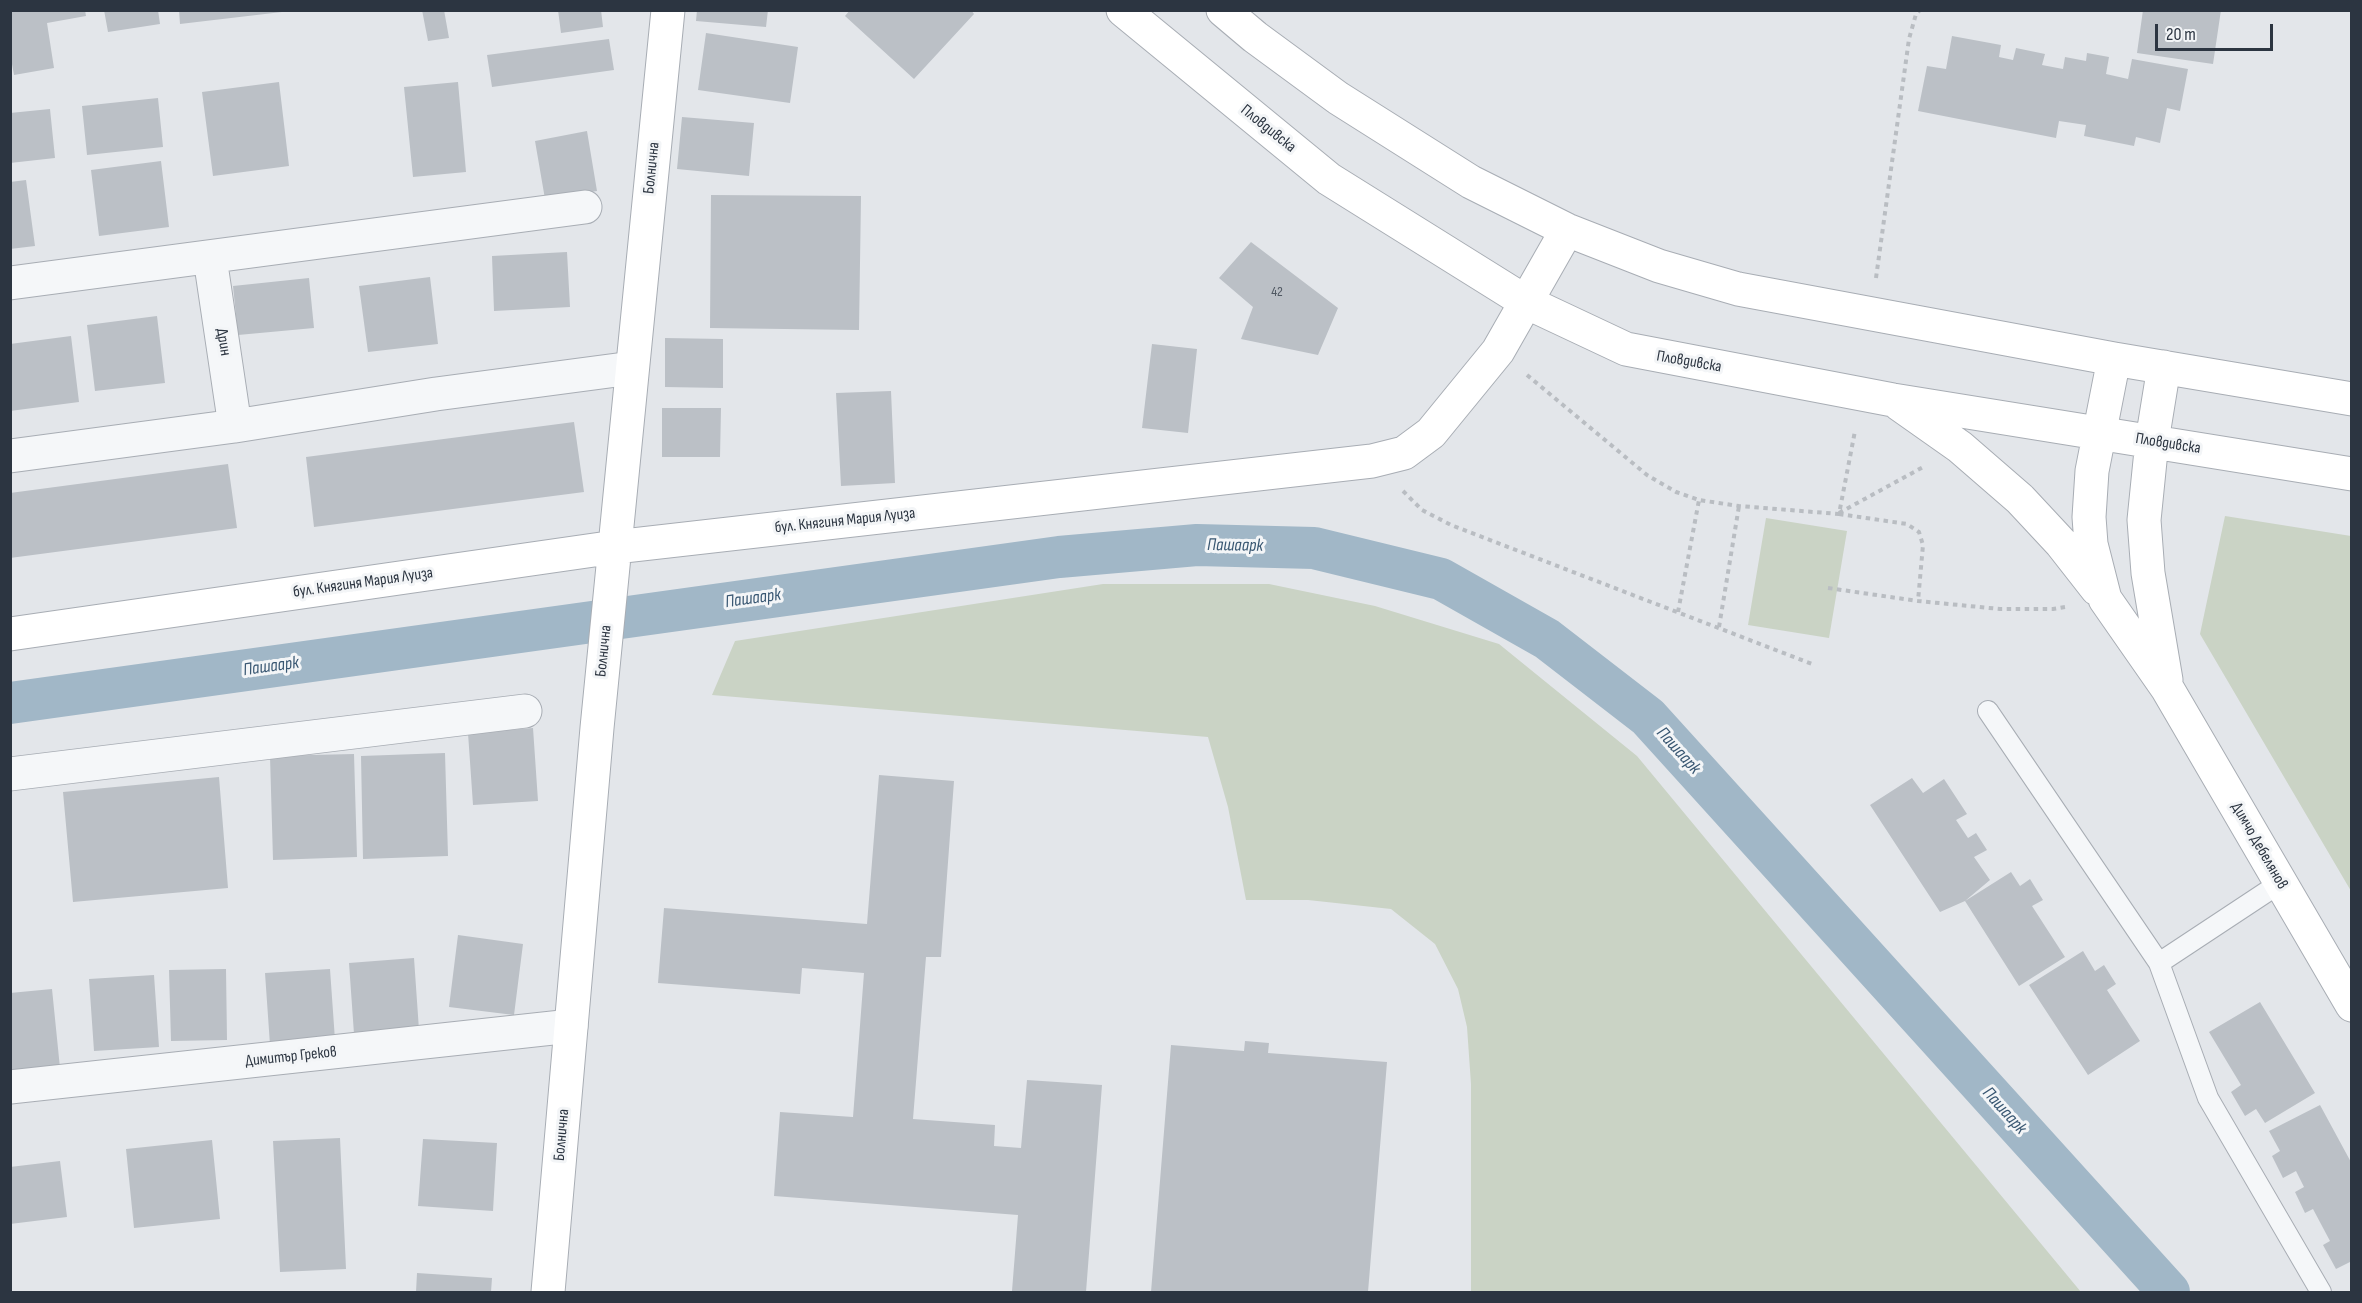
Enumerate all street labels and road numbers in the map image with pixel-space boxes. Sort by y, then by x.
street label: Пловдивска [1236,101,1300,157]
street label: Болнична [640,141,664,195]
street label: Дрин [211,327,235,357]
street label: Пловдивска [1655,347,1723,377]
street label: Пловдивска [2134,429,2202,459]
street label: бул. Княгиня Мария Луиза [774,504,916,538]
street label: бул. Княгиня Мария Луиза [292,564,434,602]
street label: Болнична [592,624,616,678]
street label: Димчо Дебелянов [2226,799,2292,893]
street label: Димитър Греков [244,1043,338,1071]
street label: Болнична [550,1108,574,1162]

